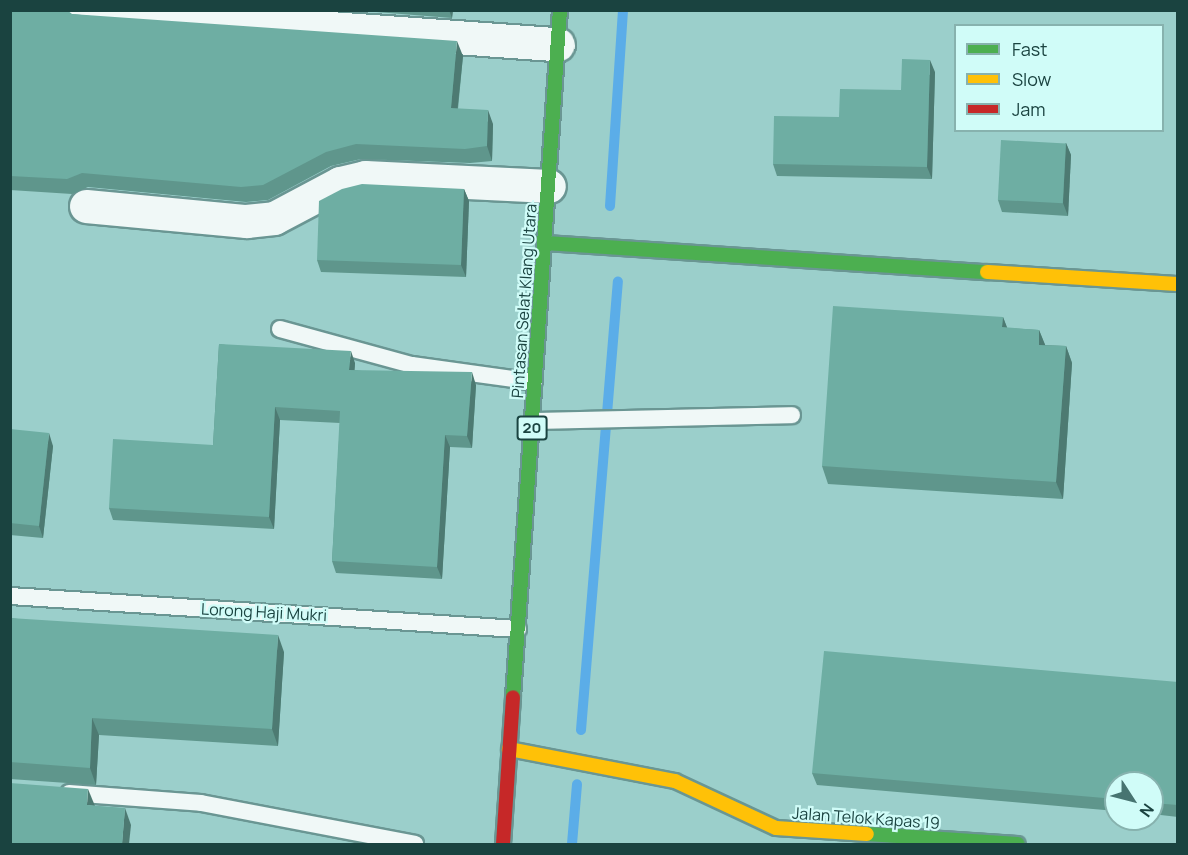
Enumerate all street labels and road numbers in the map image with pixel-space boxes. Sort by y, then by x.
street label: Pintasan Selat Klang Utara [508,203,540,399]
road number: 20 [516,416,548,440]
street label: Lorong Haji Mukri [201,599,327,625]
street label: Jalan Telok Kapas 19 [791,803,941,833]

